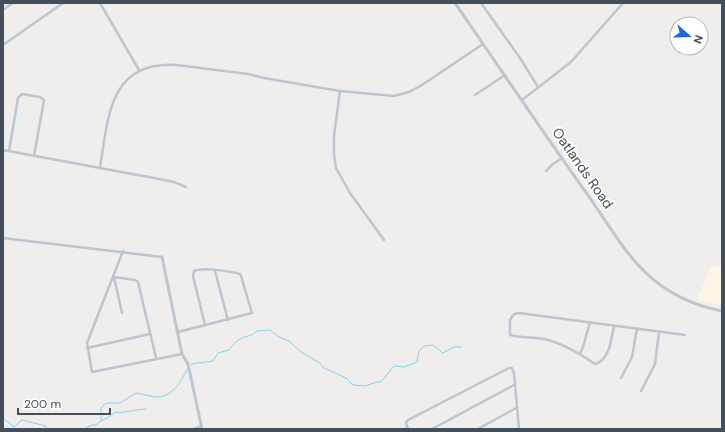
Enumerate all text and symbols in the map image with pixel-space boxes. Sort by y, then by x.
north arrow [669,16,709,56]
text: N [690,33,706,46]
street label: Oatlands Road [548,124,618,212]
scale bar [18,390,110,416]
text: 200 m [24,396,61,412]

